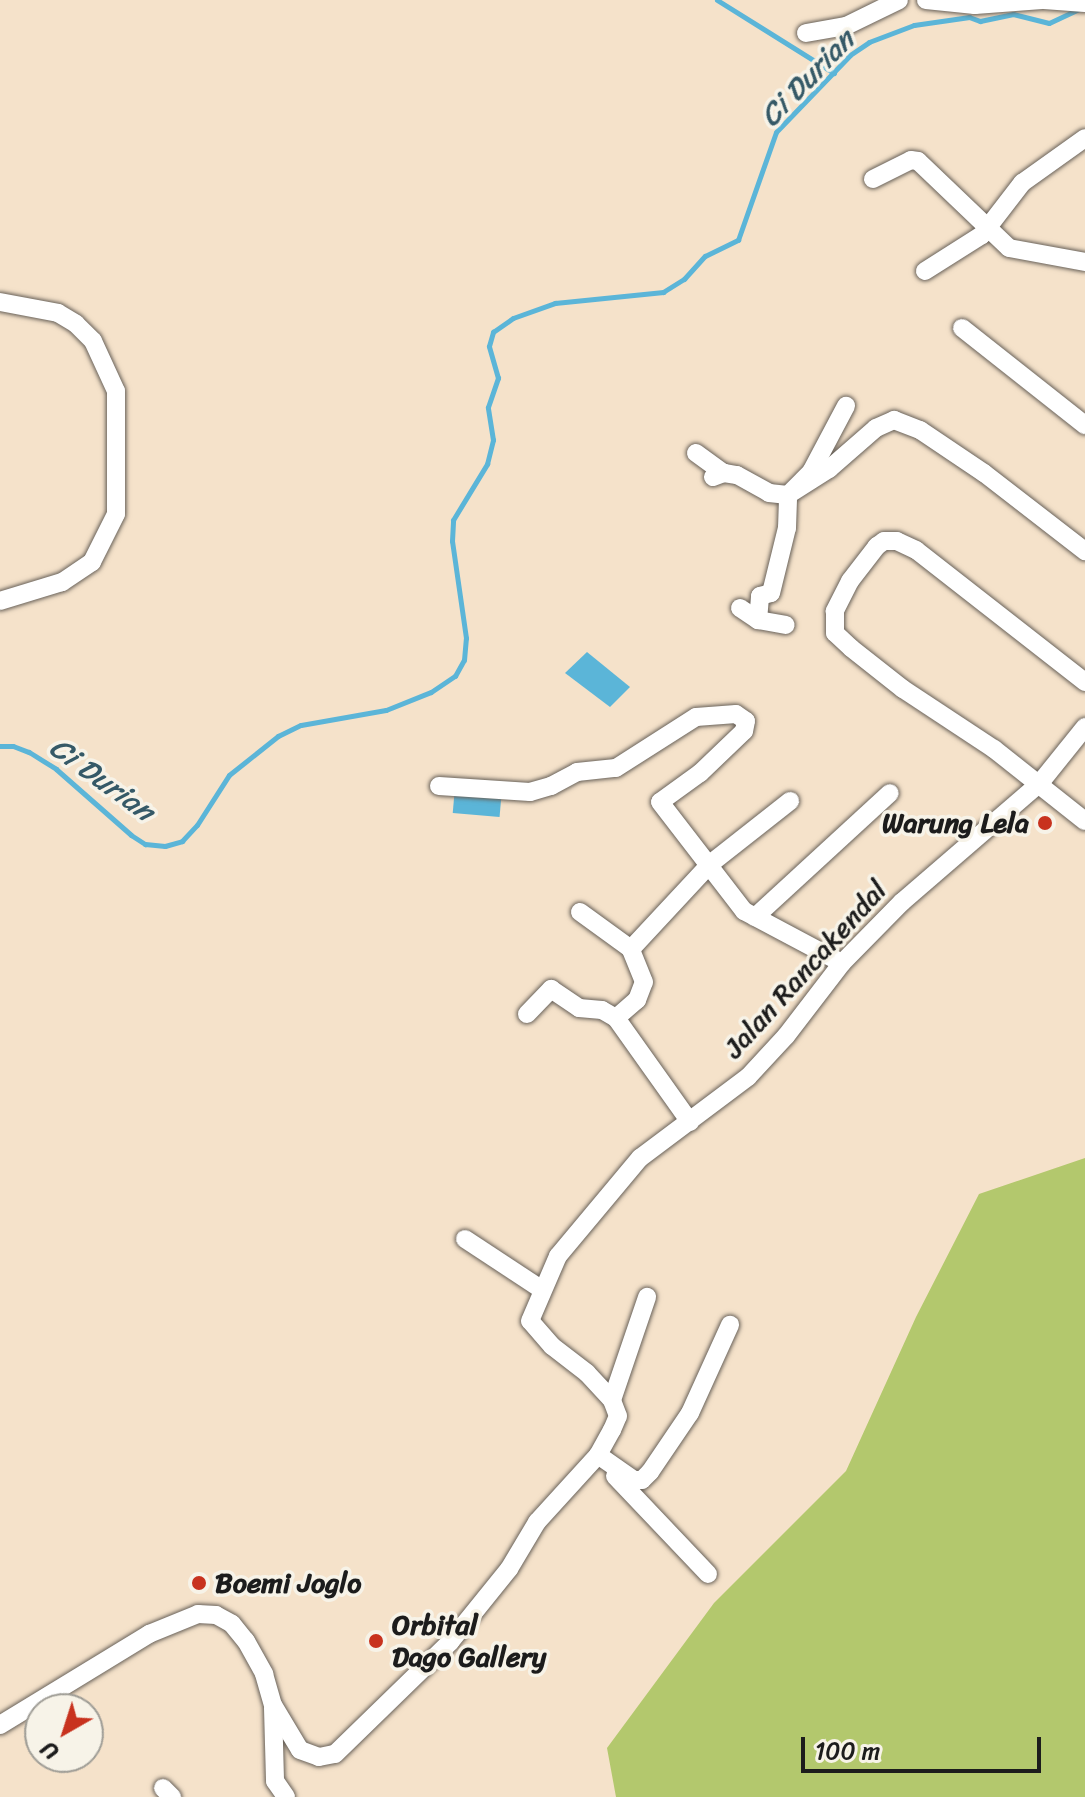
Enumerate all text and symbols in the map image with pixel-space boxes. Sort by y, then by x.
water label: Ci Durian [752,22,862,134]
water label: Ci Durian [43,729,161,829]
place label: Warung Lela [881,806,1029,840]
marker: Warung Lela [1036,814,1054,832]
street label: Jalan Rancakendal [717,874,893,1064]
place label: Boemi Joglo [215,1566,361,1600]
marker: Boemi Joglo [190,1574,208,1592]
place label: Orbital Dago Gallery [392,1608,546,1674]
marker: Orbital Dago Gallery [367,1632,385,1650]
north arrow [24,1693,104,1773]
scale bar [805,1721,1045,1771]
text: 100 m [815,1730,880,1772]
text: U [32,1731,68,1770]

